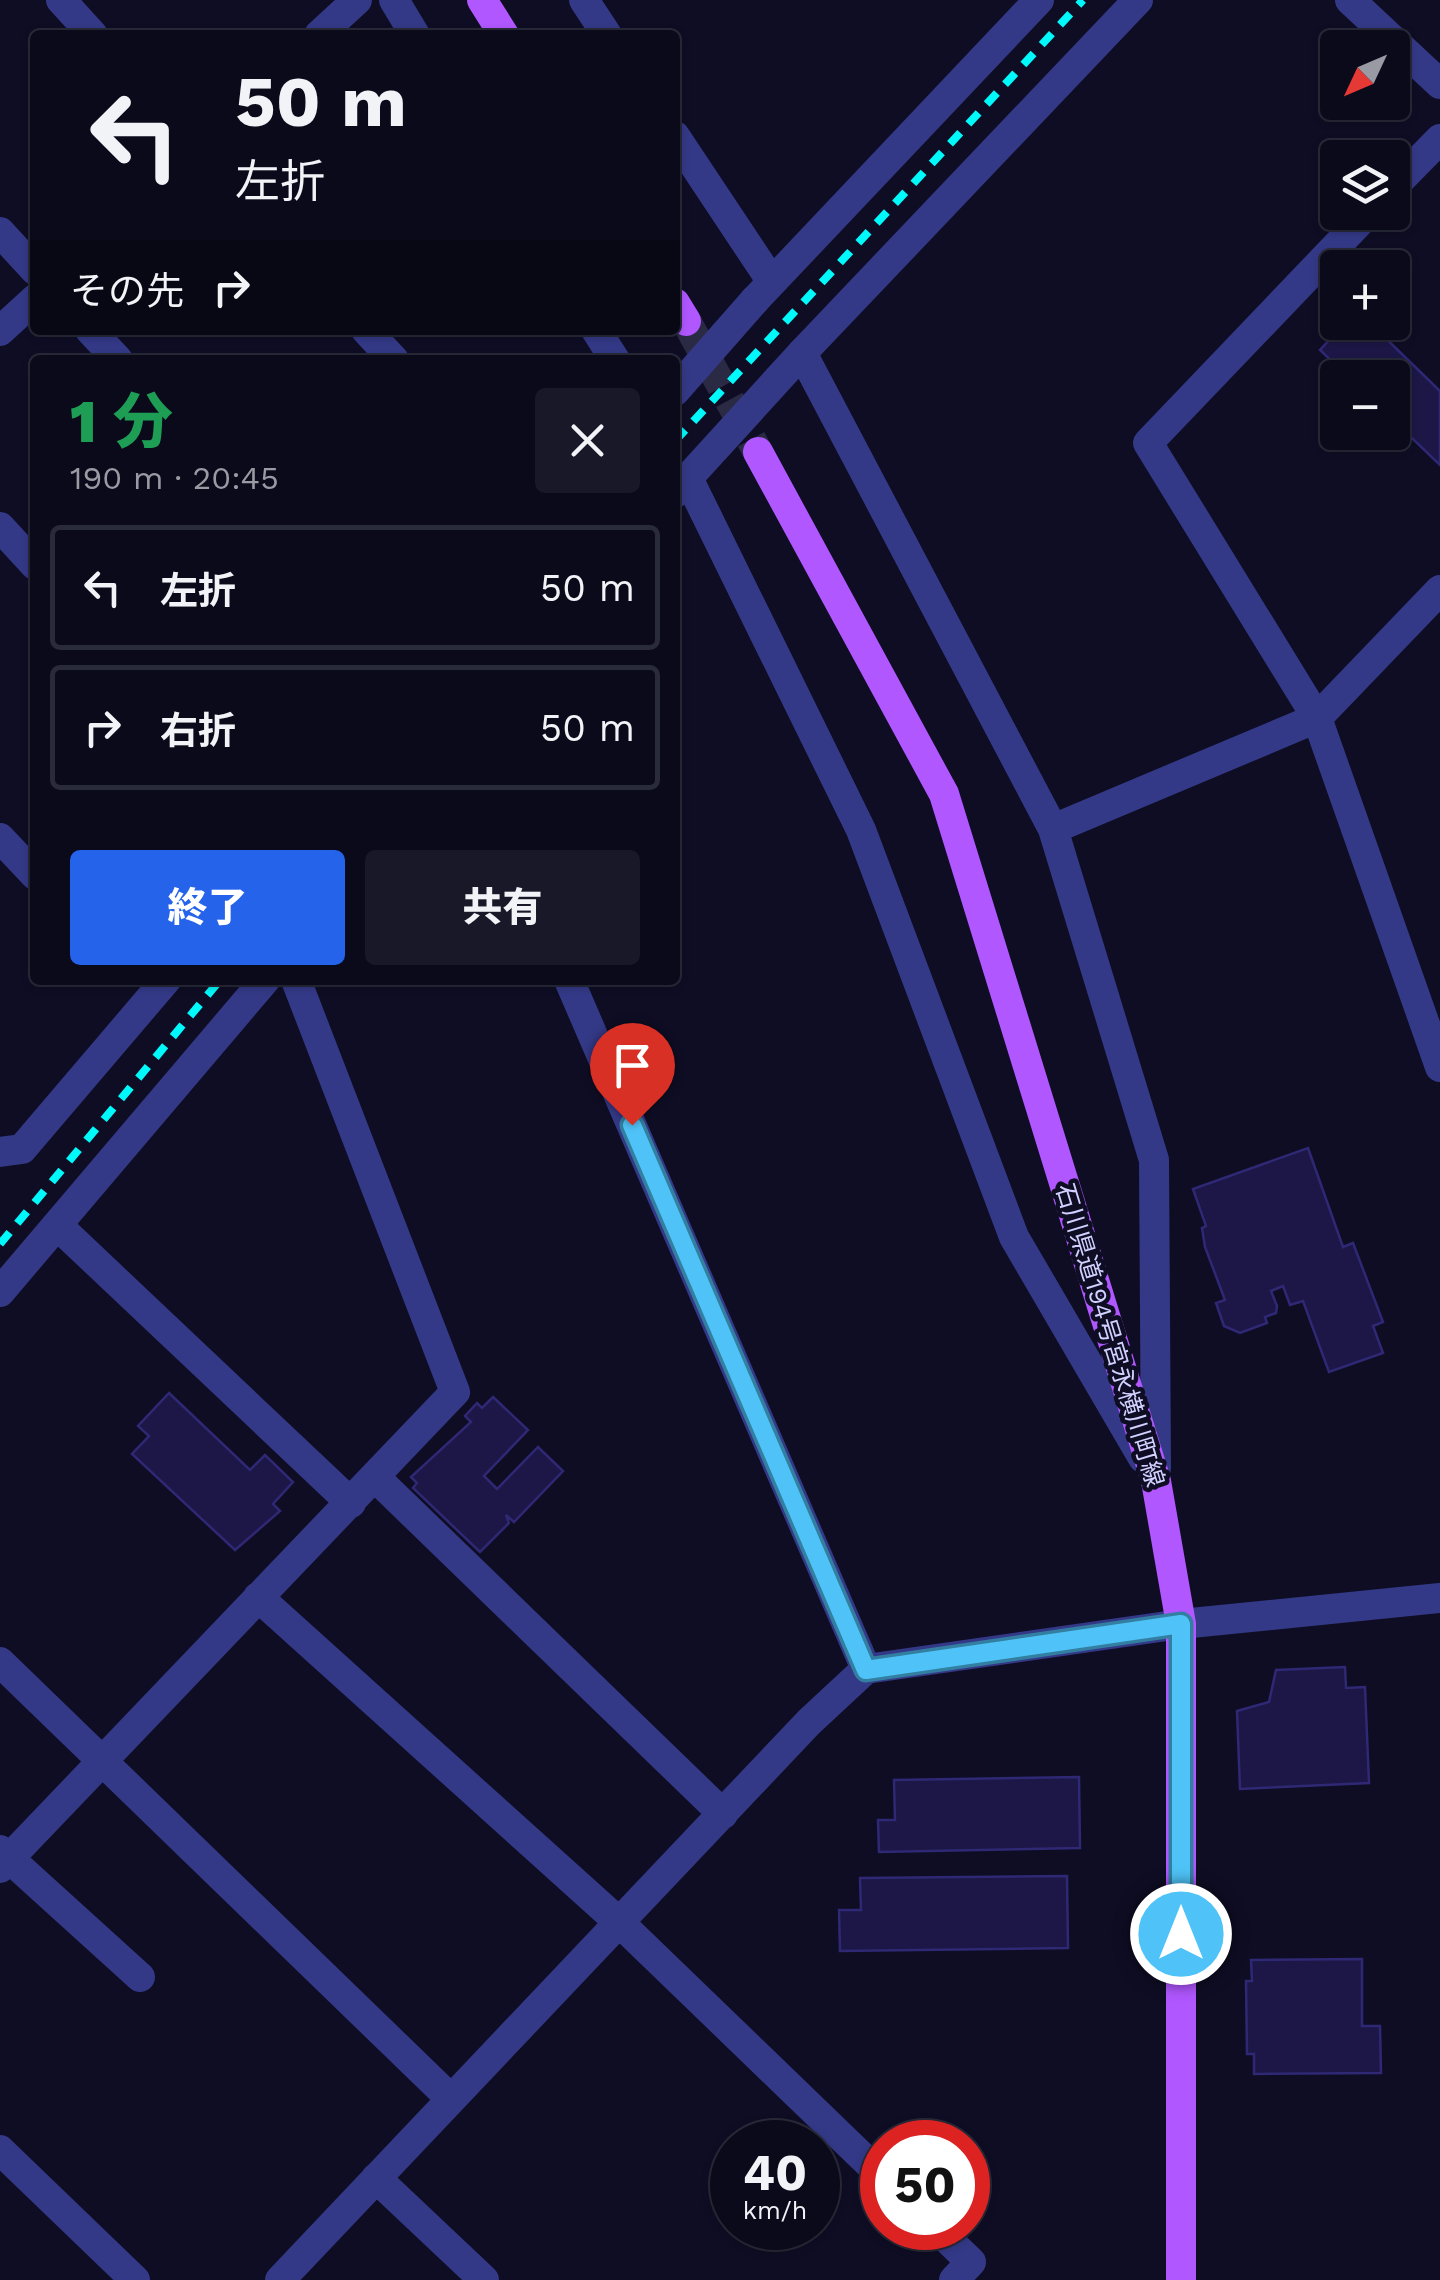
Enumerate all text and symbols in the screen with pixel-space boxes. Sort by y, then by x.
north arrow [1320,30,1410,120]
map controls [1320,30,1410,450]
text: 50 m [235,61,407,143]
icon: left [70,70,200,200]
button: layers [1320,140,1410,230]
text: 左折 [235,155,325,208]
button: + [1320,250,1410,340]
icon: right [204,260,259,315]
text: その先 [70,269,184,313]
button: − [1320,360,1410,450]
text: 1 分 [70,386,173,457]
button: close [535,388,640,493]
text: 190 m · 20:45 [70,459,279,497]
icon: left [75,560,130,615]
text: 50 m [540,566,635,610]
text: 左折 [160,569,236,613]
icon: right [75,700,130,755]
text: 50 m [540,706,635,750]
text: 右折 [160,709,236,753]
button: 終了 [70,850,345,965]
button: 共有 [365,850,640,965]
pin [590,1023,675,1126]
icon: arrive [605,1038,660,1093]
street label: 石川県道194号宮永横川町線 [1050,1180,1170,1490]
position arrow [1129,1882,1233,1986]
speed limit sign: 50 [860,2120,990,2250]
text: 40 [743,2143,807,2202]
text: km/h [743,2196,807,2225]

